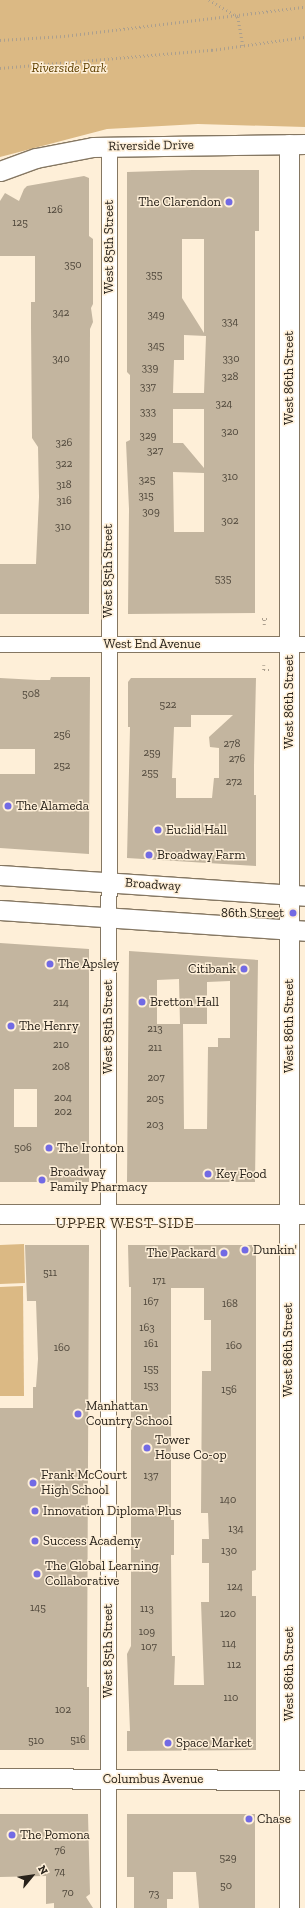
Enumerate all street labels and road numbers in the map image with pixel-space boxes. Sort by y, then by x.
street label: Riverside Drive [108,137,194,155]
street label: West 85th Street [101,200,117,294]
street label: West 86th Street [281,331,297,425]
street label: West 85th Street [100,524,116,618]
street label: West End Avenue [103,636,201,652]
street label: West 86th Street [281,655,297,749]
street label: Broadway [125,875,181,895]
street label: West 86th Street [281,979,297,1073]
street label: West 85th Street [100,980,116,1074]
street label: West 86th Street [280,1303,296,1397]
street label: West 85th Street [100,1604,116,1698]
street label: West 86th Street [281,1627,297,1721]
street label: Columbus Avenue [102,1771,204,1787]

